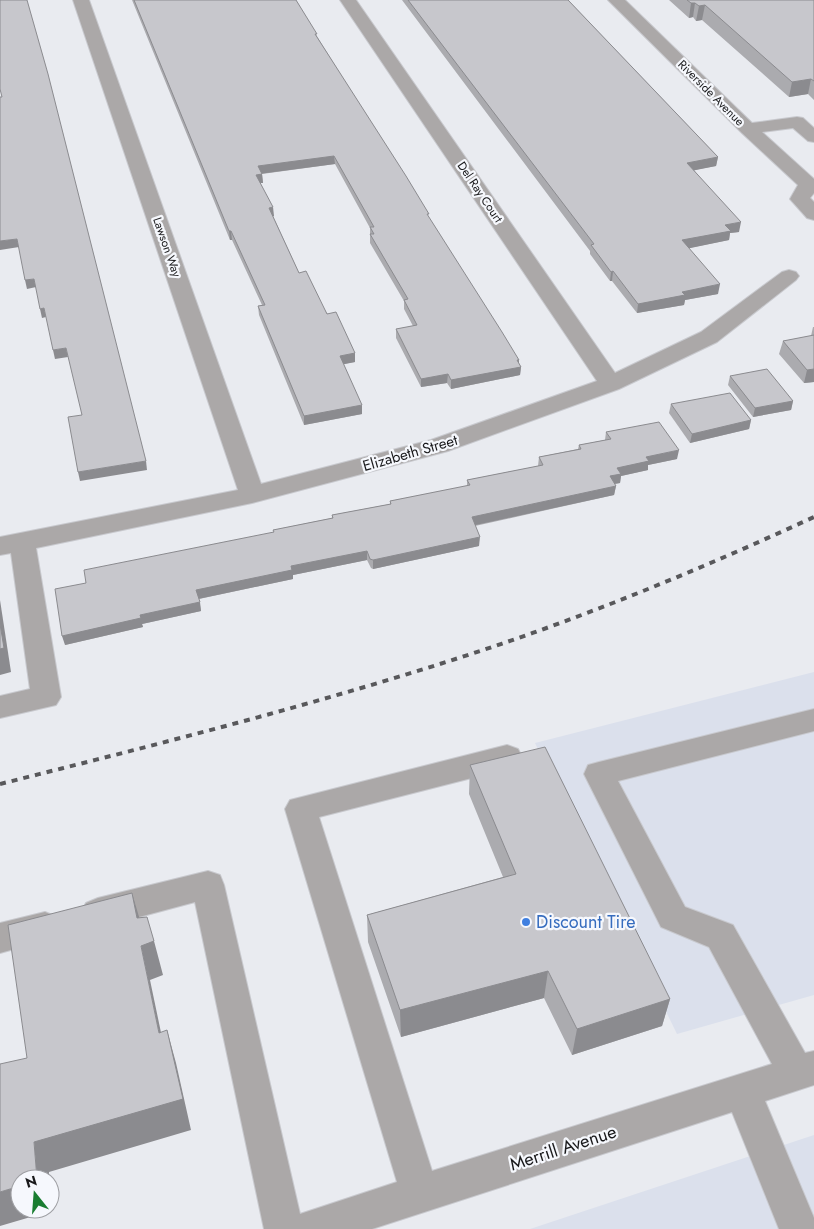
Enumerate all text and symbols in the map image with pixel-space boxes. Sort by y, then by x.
street label: Riverside Avenue [674,56,748,130]
street label: Del Ray Court [453,158,507,226]
street label: Lawson Way [148,215,186,280]
street label: Elizabeth Street [360,429,460,477]
place label: Discount Tire [536,909,635,935]
marker: Discount Tire [520,916,532,928]
street label: Merrill Avenue [506,1119,620,1177]
north arrow [10,1169,60,1219]
text: N [23,1170,39,1193]

